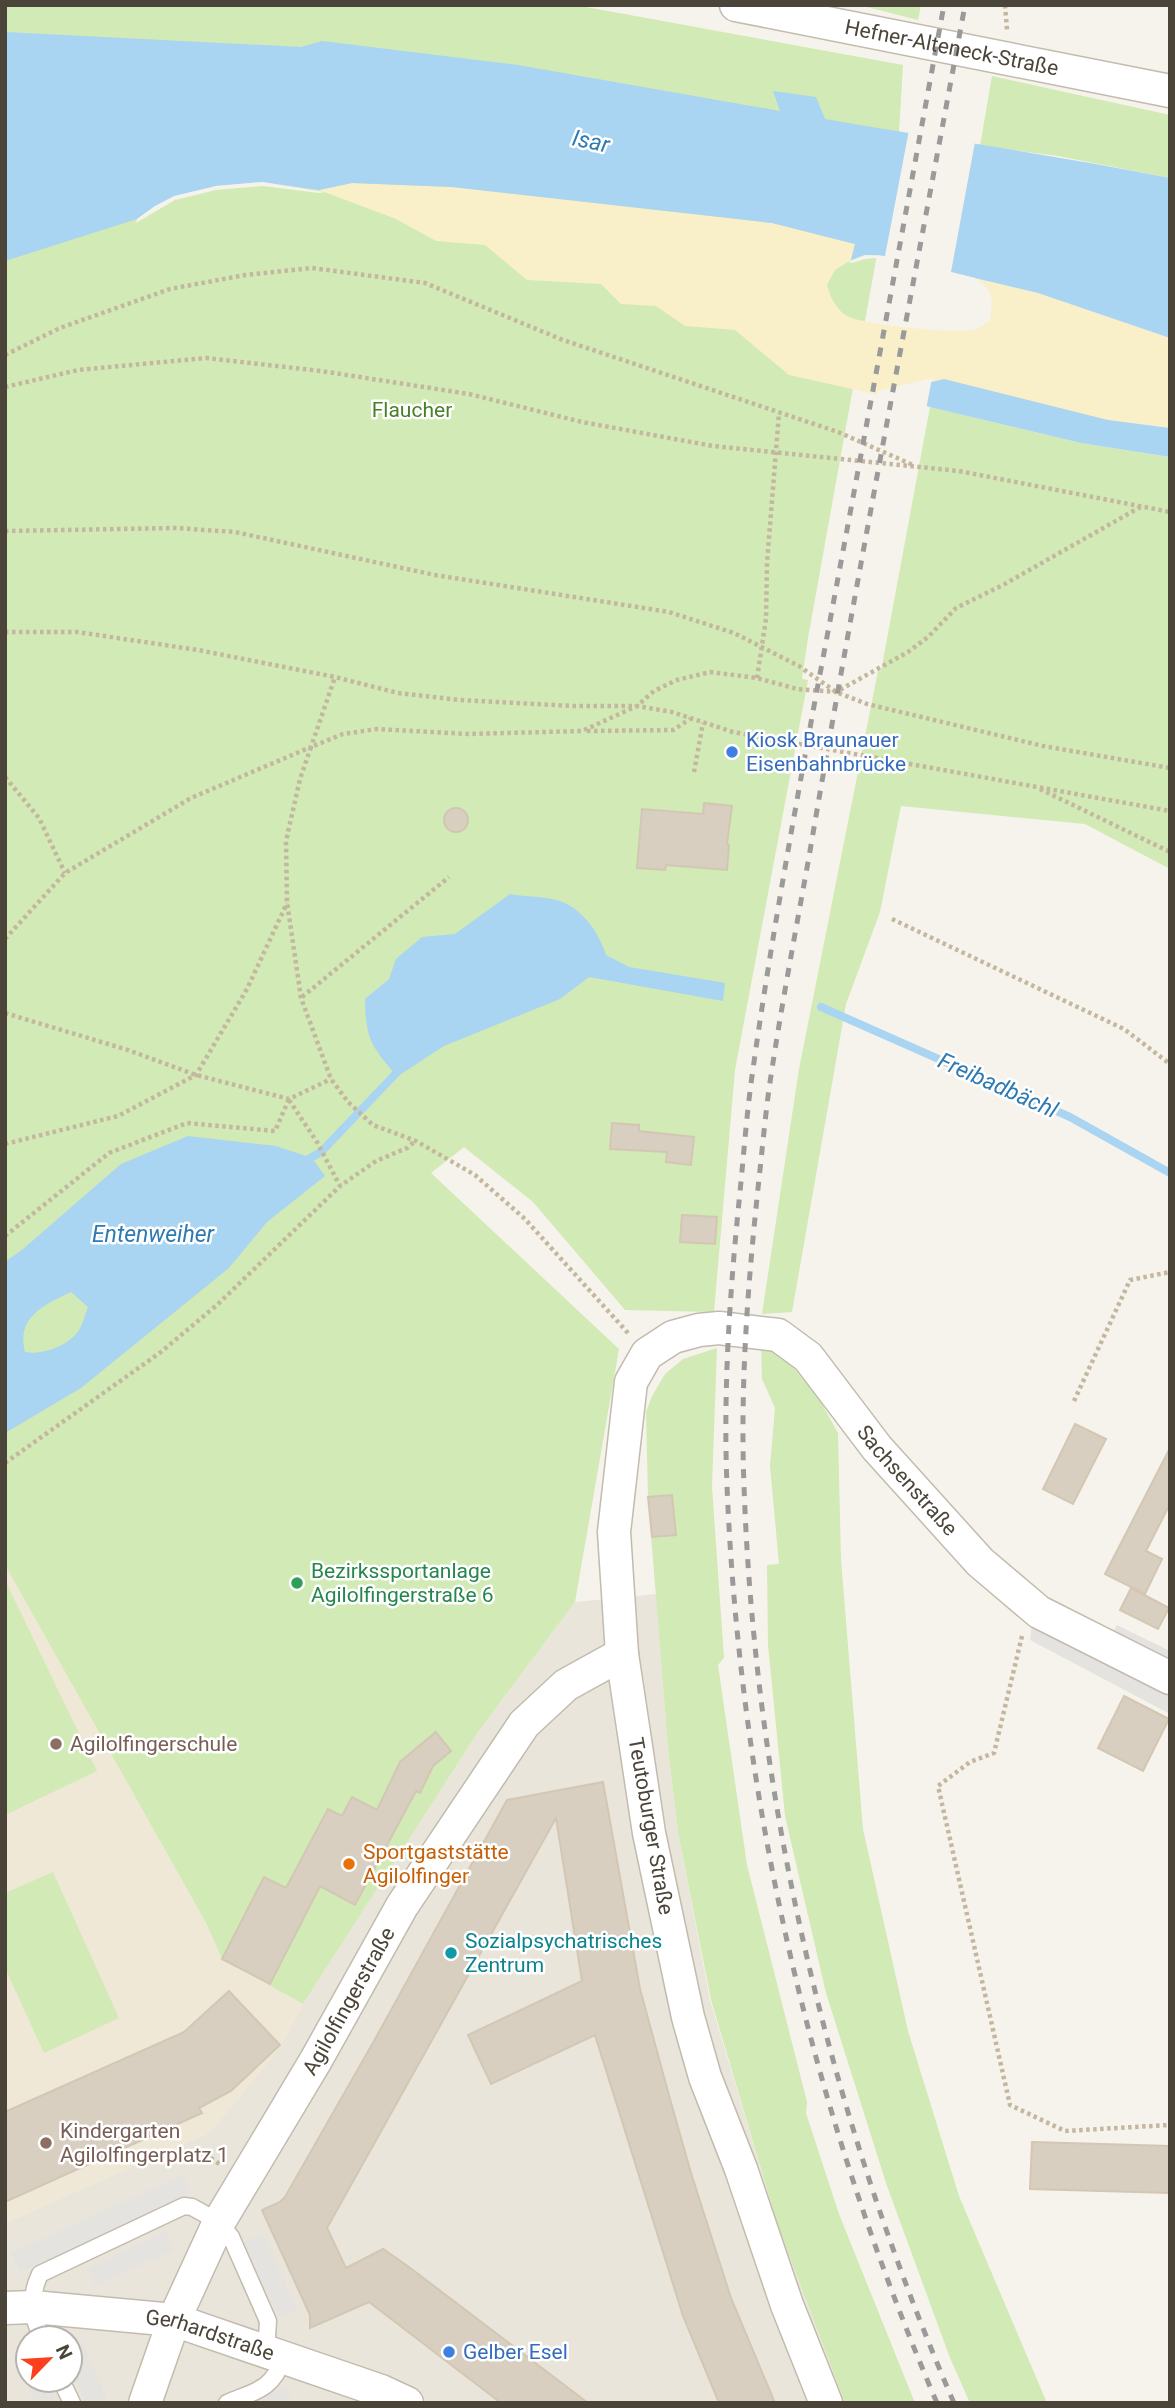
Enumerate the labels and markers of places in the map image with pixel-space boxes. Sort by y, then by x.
place label: Kiosk Braunauer Eisenbahnbrücke [746,728,906,776]
marker: Kiosk Braunauer Eisenbahnbrücke [724,744,740,760]
place label: Bezirkssportanlage Agilolfingerstraße 6 [311,1559,494,1607]
marker: Bezirkssportanlage Agilolfingerstraße 6 [289,1575,305,1591]
place label: Agilolfingerschule [70,1732,237,1756]
marker: Agilolfingerschule [48,1736,64,1752]
place label: Sportgaststätte Agilolfinger [363,1840,509,1888]
marker: Sportgaststätte Agilolfinger [341,1856,357,1872]
place label: Sozialpsychatrisches Zentrum [465,1929,662,1977]
marker: Sozialpsychatrisches Zentrum [443,1945,459,1961]
place label: Kindergarten Agilolfingerplatz 1 [60,2119,229,2167]
marker: Kindergarten Agilolfingerplatz 1 [38,2135,54,2151]
place label: Gelber Esel [463,2340,568,2364]
marker: Gelber Esel [441,2344,457,2360]

